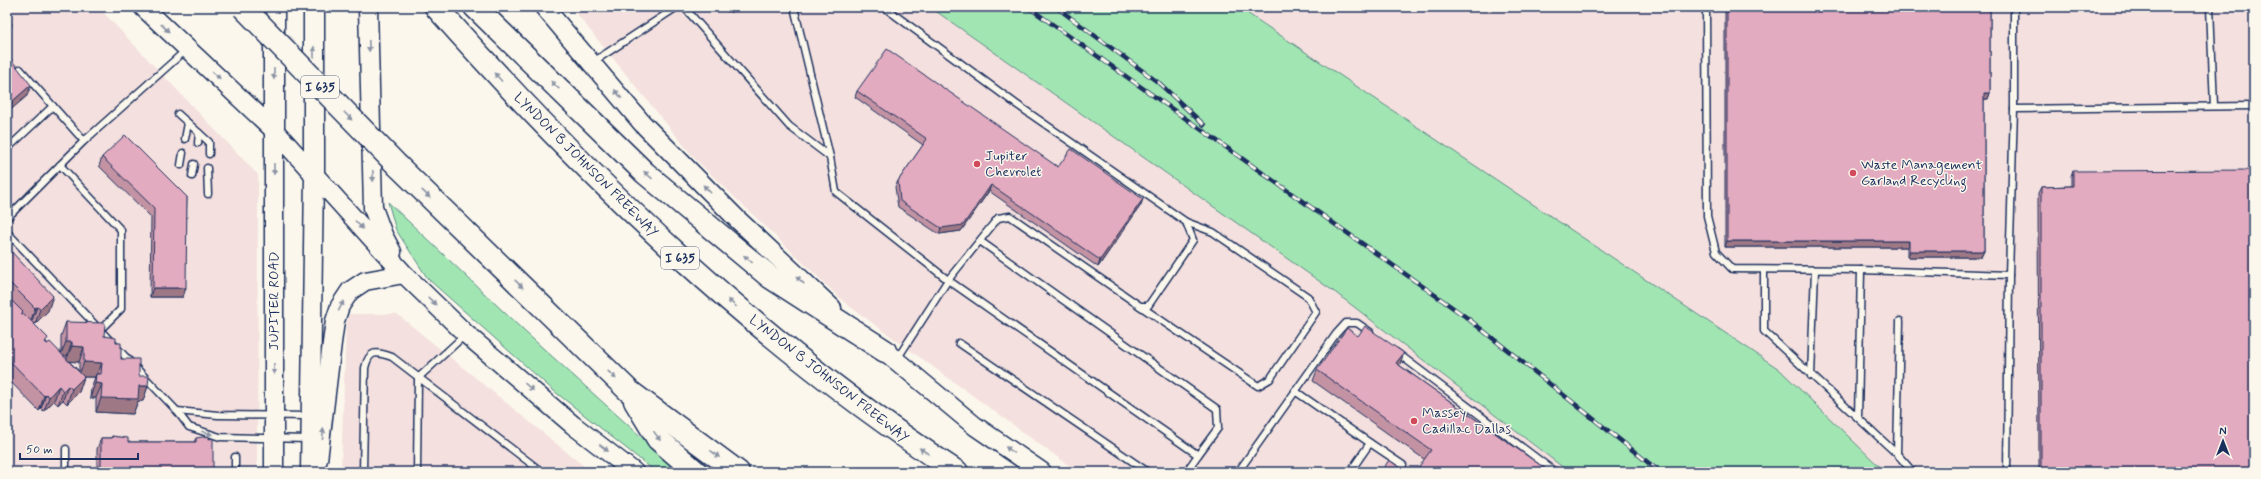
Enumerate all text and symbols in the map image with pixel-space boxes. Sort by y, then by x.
one-way arrow [160,23,170,33]
one-way arrow [366,40,372,53]
one-way arrow [311,45,317,58]
one-way arrow [271,68,277,81]
one-way arrow [211,70,221,80]
one-way arrow [493,72,503,82]
road number: I 635 [301,76,339,98]
one-way arrow [550,80,560,90]
street label: LYNDON B JOHNSON FREEWAY [510,89,662,241]
one-way arrow [614,89,623,100]
one-way arrow [344,111,353,121]
place label: Jupiter Chevrolet [985,147,1042,181]
place label: Waste Management Garland Recycling [1861,156,1982,192]
marker: Jupiter Chevrolet [972,159,982,169]
one-way arrow [271,163,277,176]
marker: Waste Management Garland Recycling [1848,168,1858,178]
one-way arrow [369,170,376,182]
one-way arrow [643,171,654,180]
one-way arrow [702,184,712,194]
one-way arrow [420,189,431,198]
one-way arrow [355,219,364,230]
road number: I 635 [661,247,699,269]
street label: JUPITER ROAD [265,252,283,350]
one-way arrow [743,254,753,263]
one-way arrow [795,275,805,284]
one-way arrow [514,279,524,289]
one-way arrow [427,296,437,306]
one-way arrow [727,299,738,308]
one-way arrow [338,300,344,312]
street label: LYNDON B JOHNSON FREEWAY [746,311,913,447]
one-way arrow [271,363,277,376]
one-way arrow [607,370,617,379]
one-way arrow [524,383,534,392]
place label: Massey Cadillac Dallas [1422,404,1511,438]
marker: Massey Cadillac Dallas [1409,416,1419,426]
north arrow [2203,421,2243,461]
text: N [2219,425,2227,439]
one-way arrow [319,428,326,440]
one-way arrow [201,430,213,436]
one-way arrow [653,430,661,441]
scale bar [20,435,138,461]
text: 50 m [26,442,53,458]
one-way arrow [598,444,609,453]
one-way arrow [1004,446,1015,454]
one-way arrow [919,447,929,455]
one-way arrow [709,450,720,459]

